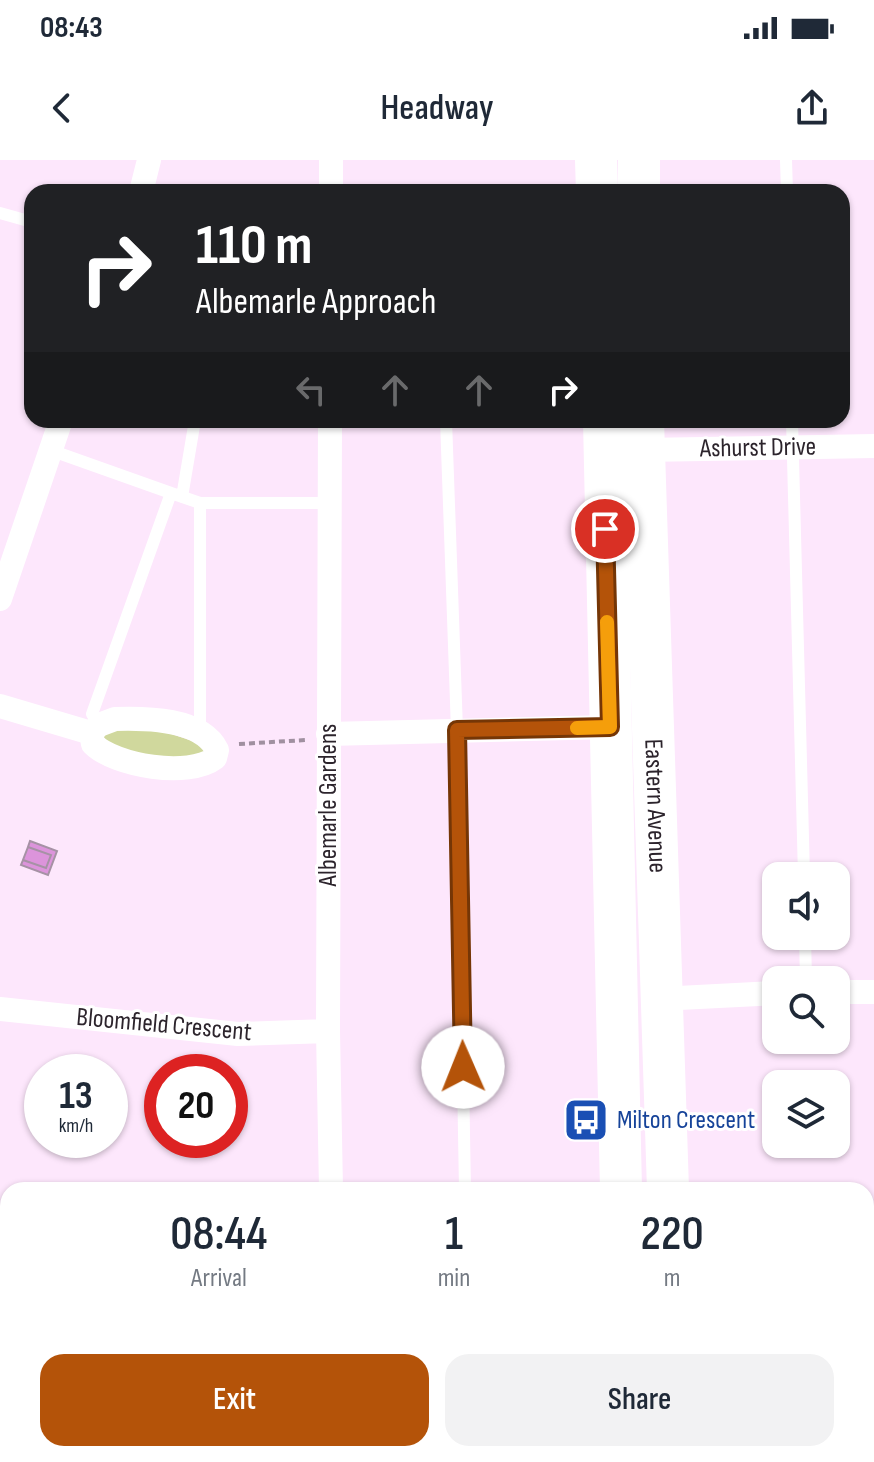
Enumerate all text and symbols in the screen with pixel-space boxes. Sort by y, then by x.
text: 08:43 [40,10,103,46]
icon: back [40,86,84,130]
icon: share [790,86,834,130]
text: Headway [381,87,493,130]
text: 110 m [196,213,312,280]
icon: right [64,216,168,320]
text: Albemarle Approach [196,281,436,324]
icon: left [289,368,333,412]
icon: ahead [373,368,417,412]
icon: ahead [457,368,501,412]
icon: right [541,368,585,412]
street label: Ashurst Drive [699,431,816,465]
pin [571,495,639,563]
icon: arrive [583,507,627,551]
street label: Albemarle Gardens [313,724,344,887]
street label: Eastern Avenue [638,738,673,873]
map controls [762,862,850,1158]
button: sound [762,862,850,950]
button: search [762,966,850,1054]
street label: Bloomfield Crescent [75,1002,253,1048]
position arrow [421,1025,505,1109]
speed limit sign: 20 [144,1054,248,1158]
button: layers [762,1070,850,1158]
text: 13 [59,1072,93,1120]
bus stop icon: Milton Crescent [562,1096,610,1144]
place label: Milton Crescent [617,1105,755,1136]
text: km/h [59,1114,93,1138]
text: 08:44 [170,1206,267,1263]
text: 1 [445,1206,463,1263]
text: 220 [641,1206,704,1263]
text: Arrival [191,1263,247,1294]
text: min [438,1263,470,1294]
text: m [664,1263,681,1294]
button: Exit [40,1354,429,1446]
button: Share [445,1354,834,1446]

